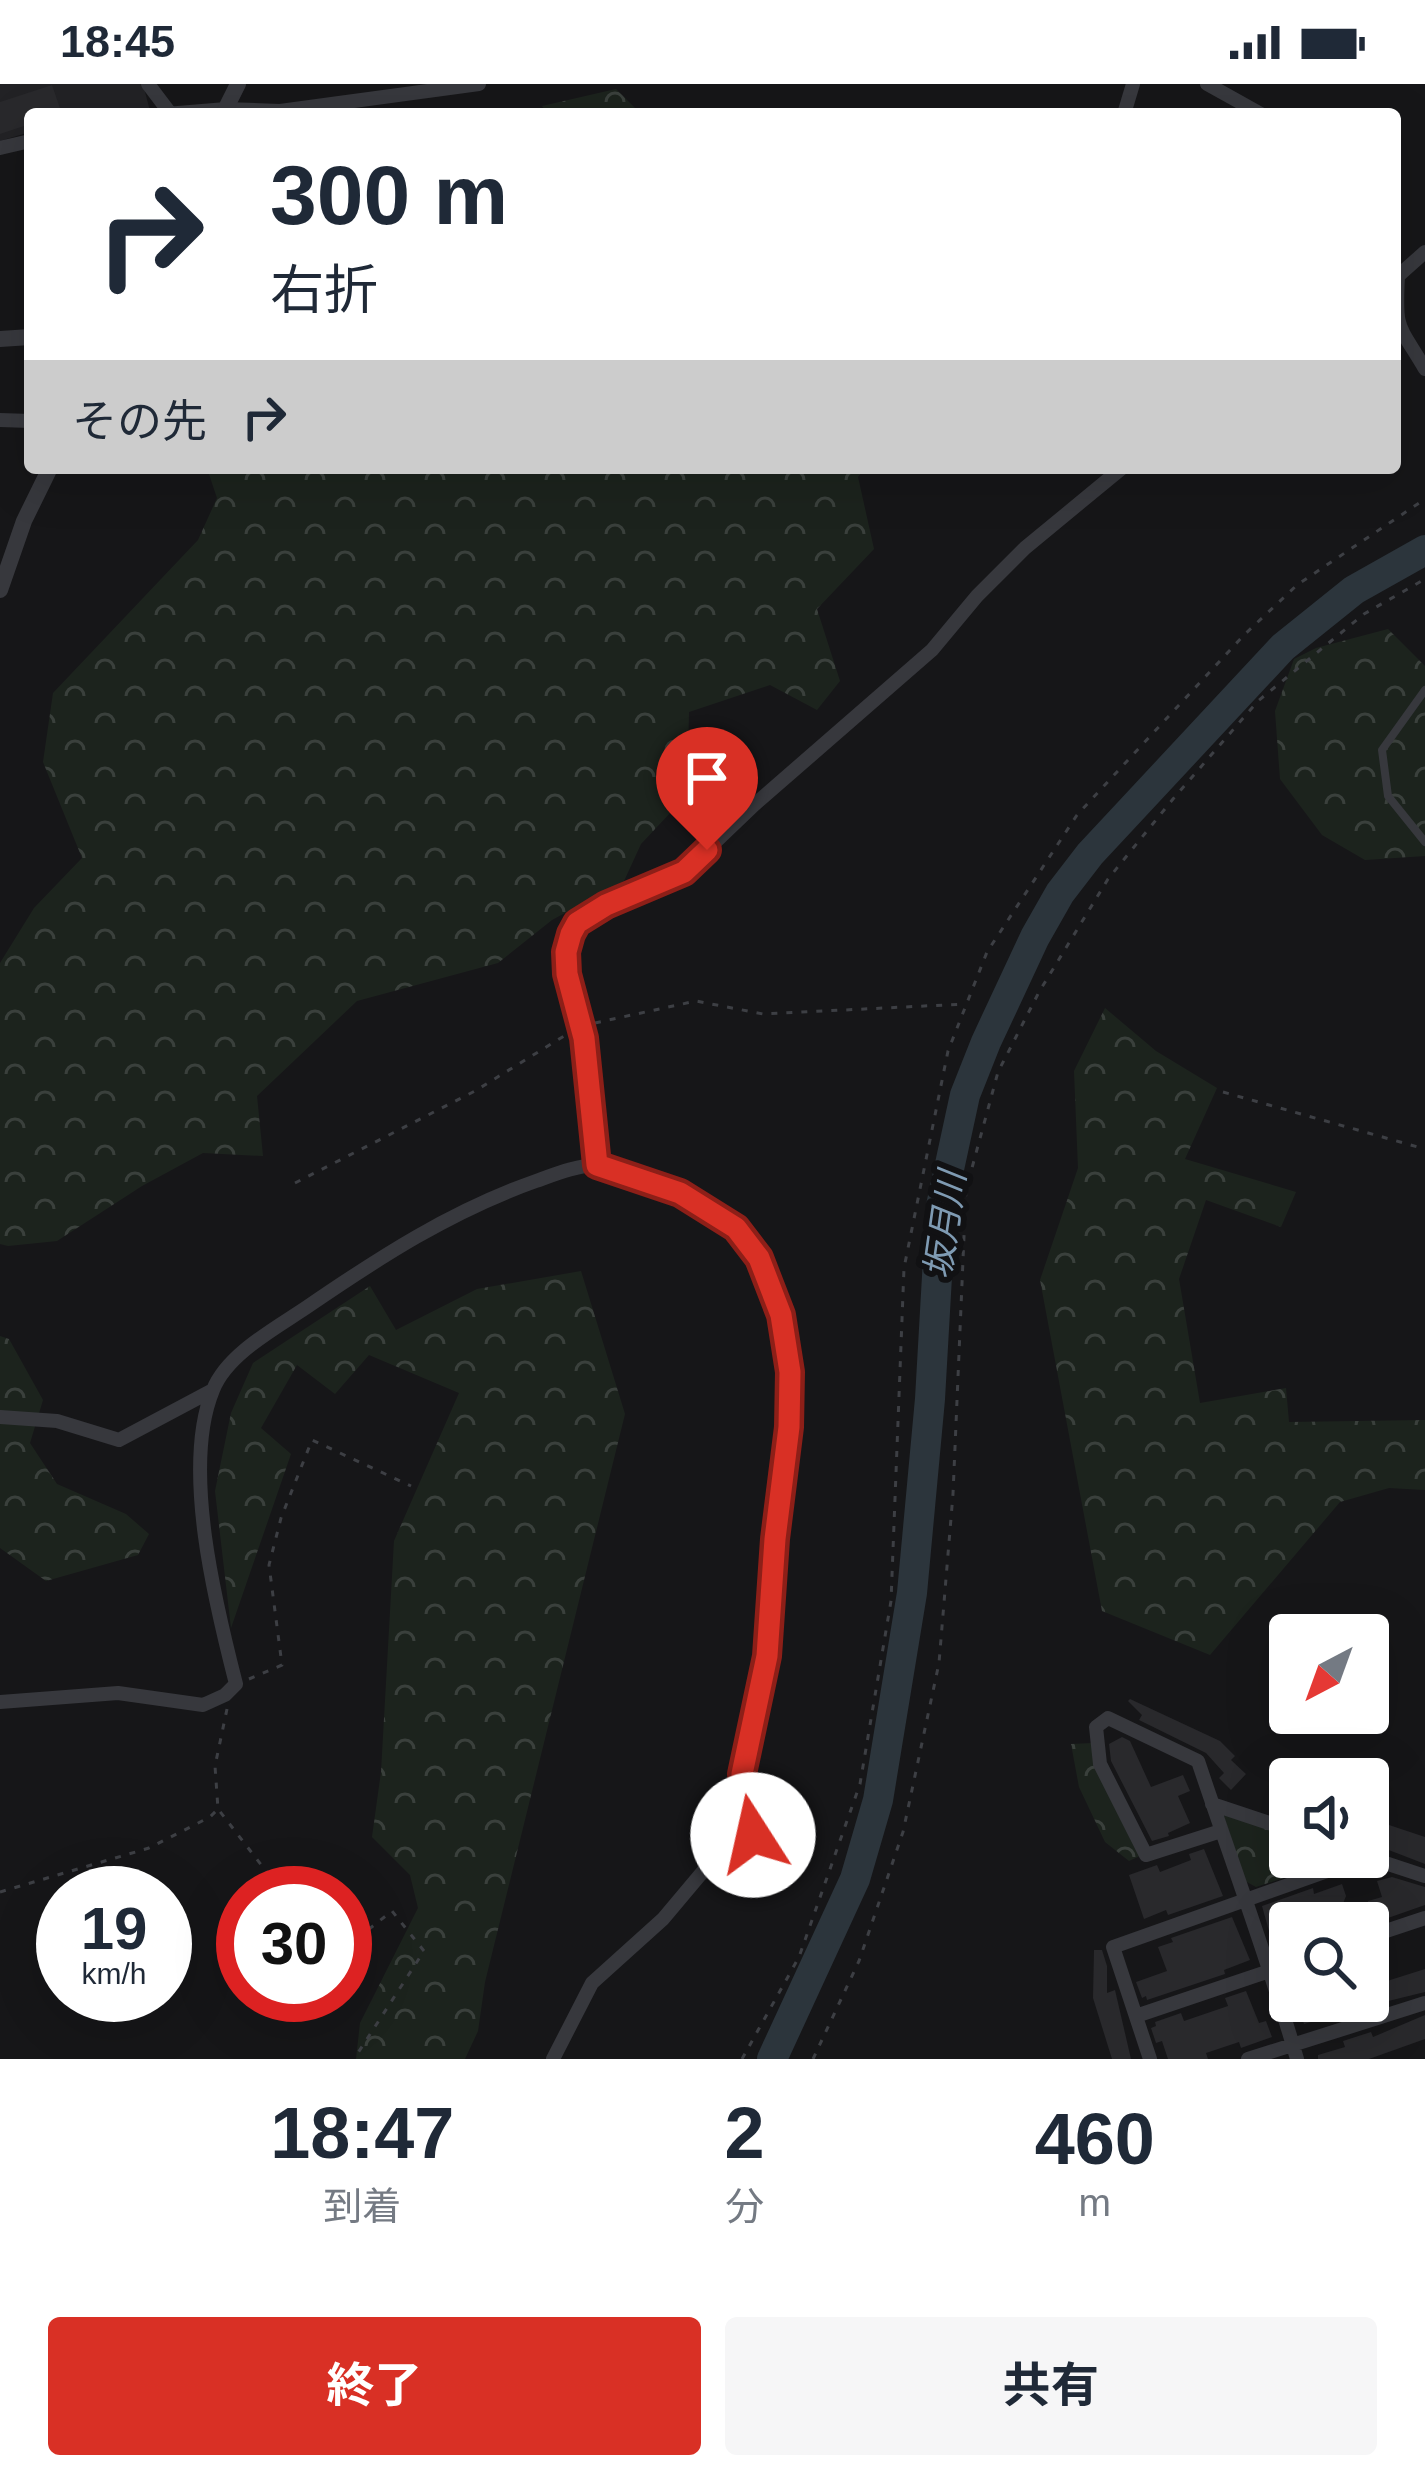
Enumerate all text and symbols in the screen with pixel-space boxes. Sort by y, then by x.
text: 18:45 [60,16,175,67]
text: 300 m [270,148,508,242]
icon: right [72,156,228,312]
text: 右折 [270,260,378,320]
icon: right [231,384,297,450]
text: その先 [72,396,207,447]
pin [656,727,758,850]
icon: arrive [674,745,740,811]
water label: 坂月川 [917,1165,973,1281]
north arrow [1269,1614,1389,1734]
map controls [1269,1614,1389,2022]
button: sound [1269,1758,1389,1878]
position arrow [690,1772,816,1898]
speed limit sign: 30 [216,1866,372,2022]
text: 19 [81,1895,147,1962]
button: search [1269,1902,1389,2022]
text: km/h [81,1957,147,1990]
text: 18:47 [270,2093,454,2173]
text: 2 [724,2093,765,2173]
text: 460 [1035,2099,1155,2179]
text: m [1078,2181,1111,2224]
text: 到着 [323,2185,401,2228]
text: 分 [725,2185,764,2228]
button: 終了 [48,2317,701,2455]
button: 共有 [725,2317,1377,2455]

